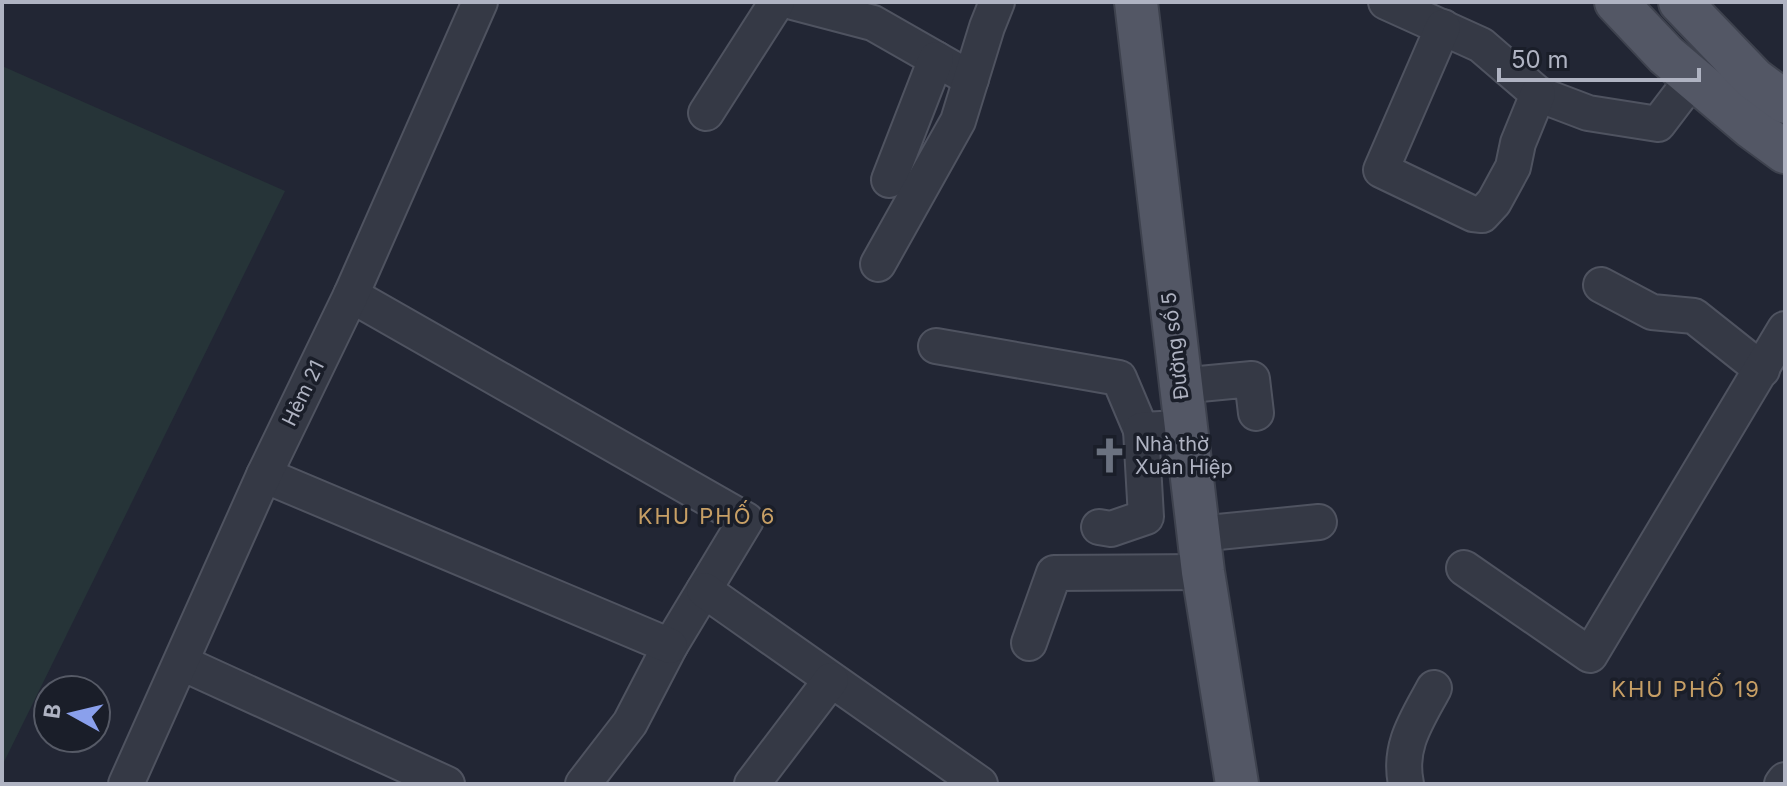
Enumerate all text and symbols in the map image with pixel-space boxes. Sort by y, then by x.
scale bar [1499,32,1699,82]
text: 50 m [1511,45,1569,74]
street label: Đường số 5 [1157,291,1193,401]
street label: Hẻm 21 [277,356,329,430]
place label: Nhà thờ Xuân Hiệp [1135,432,1233,479]
church icon: Nhà thờ Xuân Hiệp [1090,437,1128,475]
district label: KHU PHỐ 6 [638,500,776,529]
district label: KHU PHỐ 19 [1611,673,1761,702]
north arrow [32,674,112,754]
text: B [38,702,66,720]

